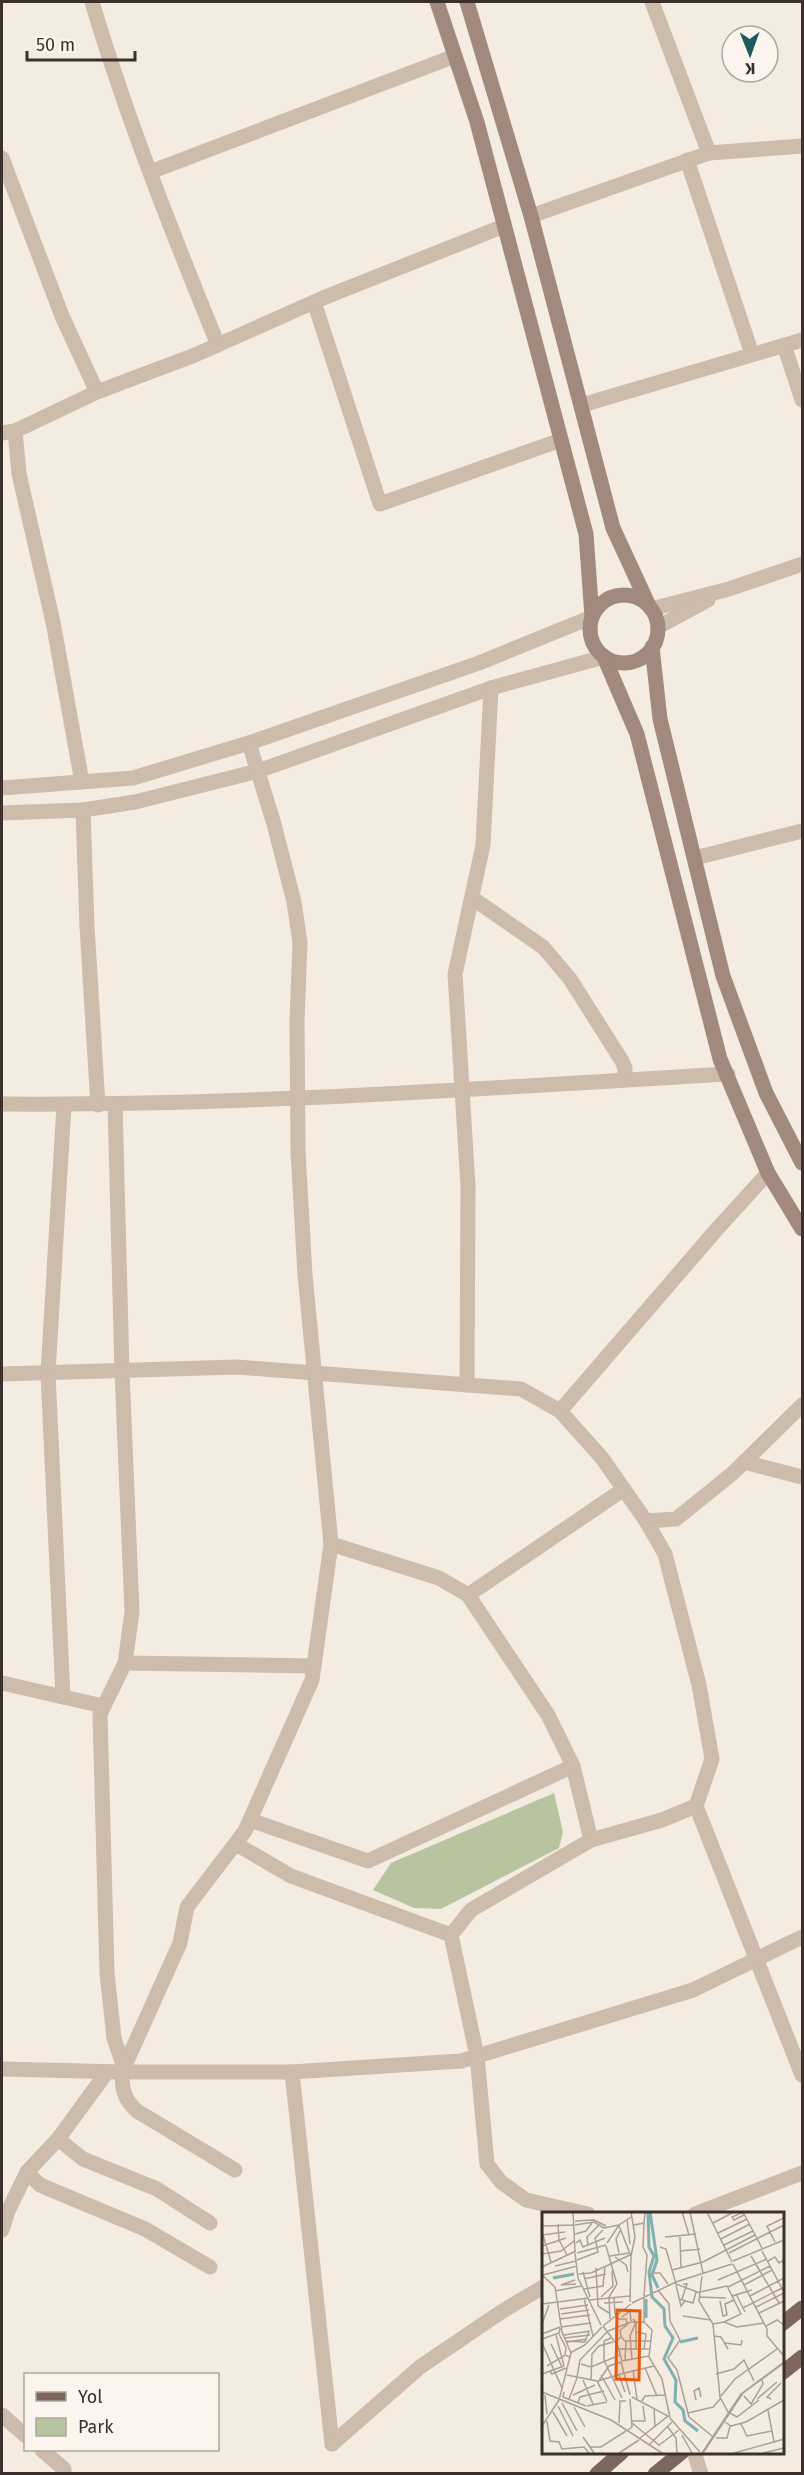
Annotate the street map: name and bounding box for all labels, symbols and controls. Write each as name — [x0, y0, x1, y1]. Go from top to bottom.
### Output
scale bar — [27, 24, 135, 62]
north arrow — [720, 24, 780, 84]
text: 50 m — [36, 34, 75, 56]
text: K — [744, 59, 755, 78]
inset map — [542, 2212, 783, 2454]
legend — [24, 2373, 219, 2451]
text: Yol — [78, 2386, 103, 2408]
text: Park — [78, 2416, 114, 2438]

